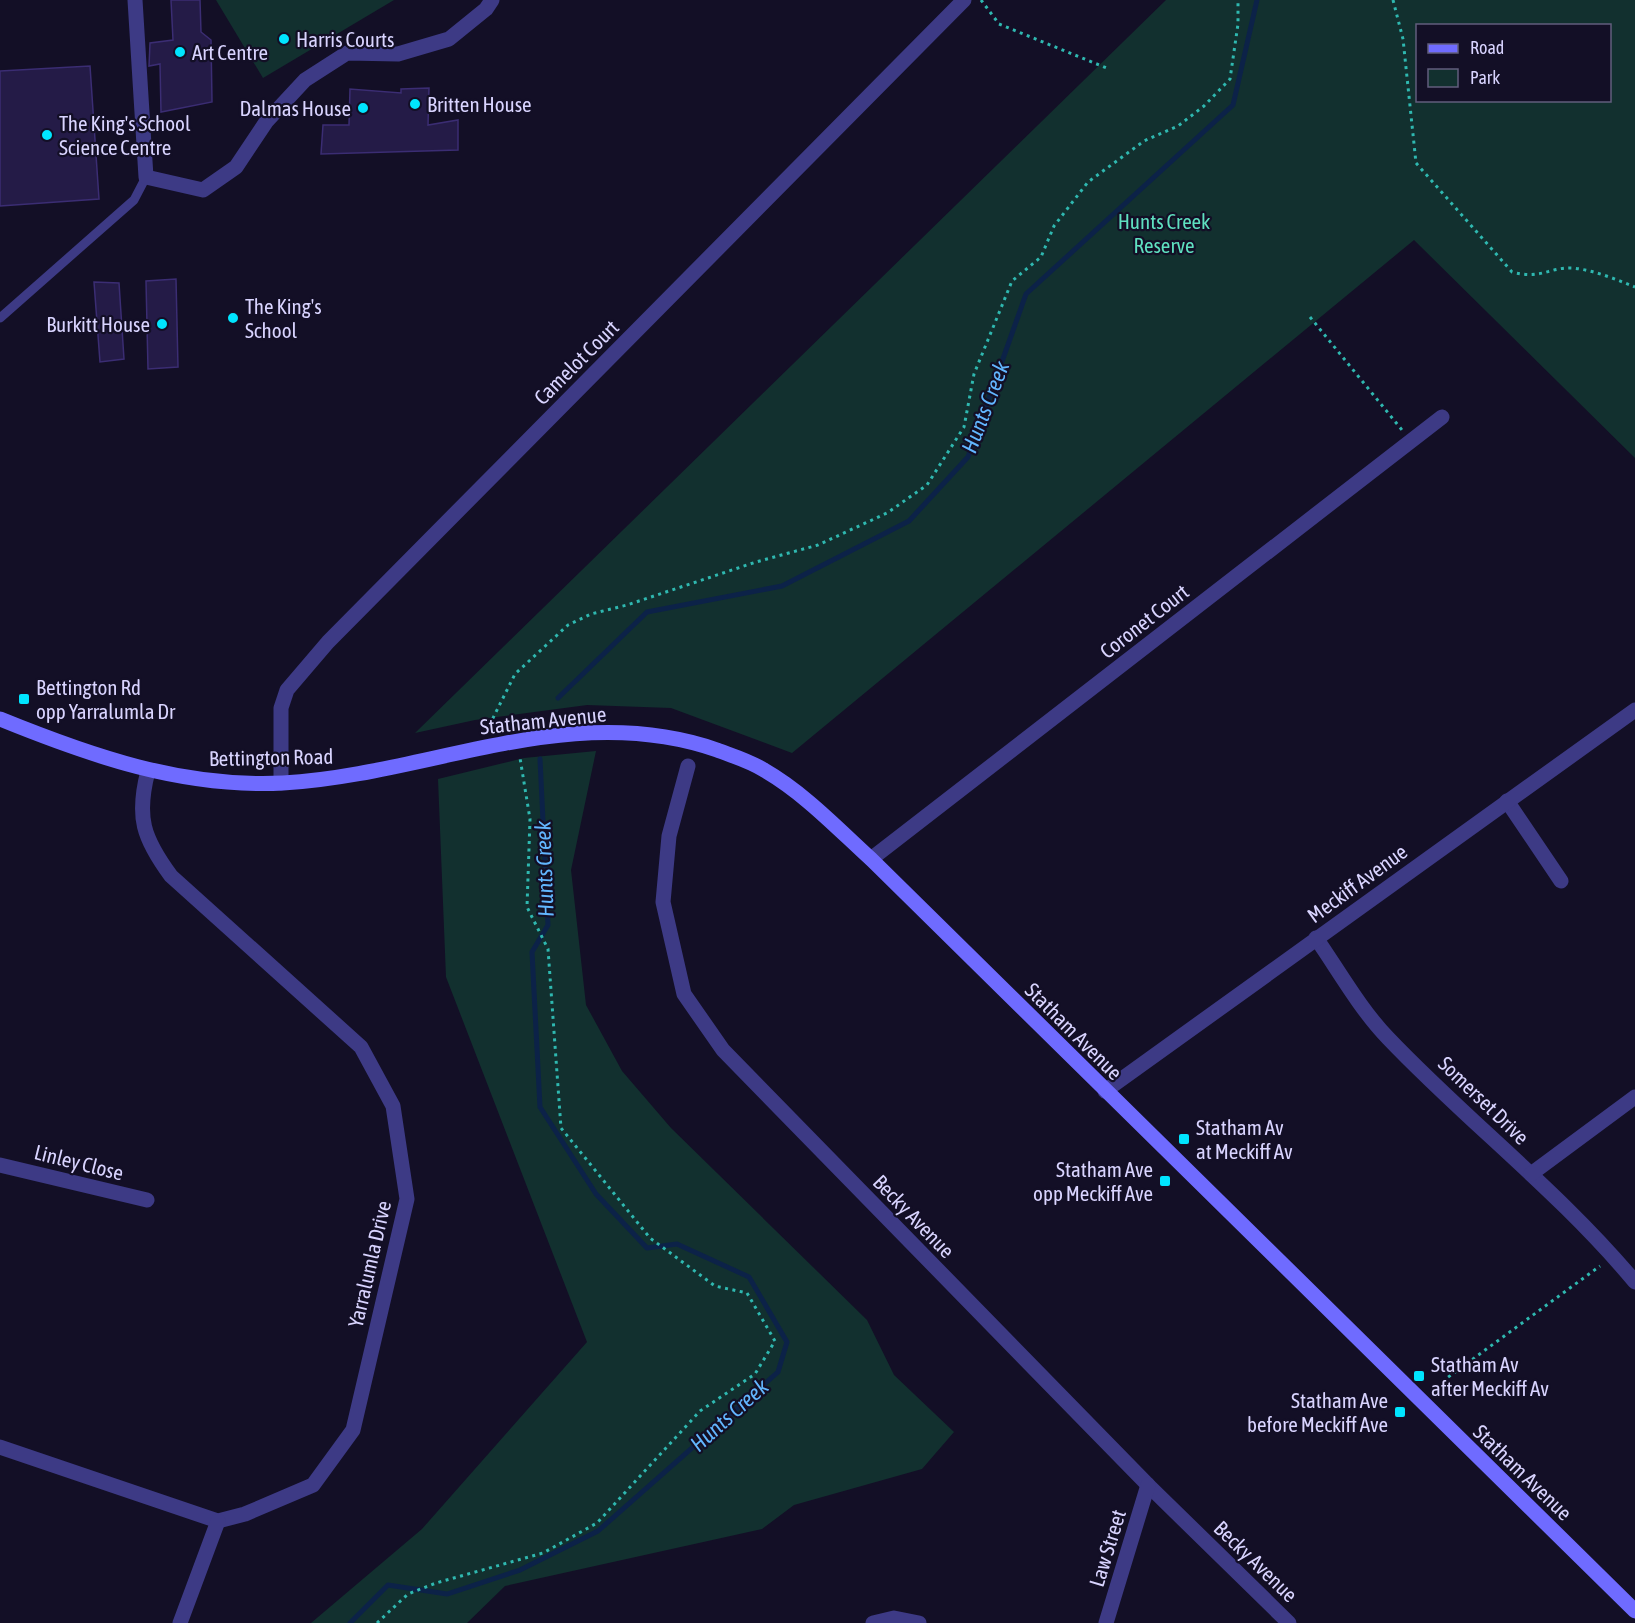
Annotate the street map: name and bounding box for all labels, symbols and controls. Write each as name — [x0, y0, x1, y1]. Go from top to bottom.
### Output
legend — [1416, 24, 1611, 102]
place label: Harris Courts — [296, 27, 394, 51]
marker: Harris Courts — [277, 32, 291, 46]
text: Road — [1470, 37, 1504, 58]
place label: Art Centre — [192, 40, 268, 64]
marker: Art Centre — [173, 45, 187, 59]
text: Park — [1470, 67, 1500, 88]
place label: Britten House — [427, 92, 532, 116]
place label: Dalmas House — [240, 96, 351, 120]
marker: Britten House — [408, 97, 422, 111]
marker: Dalmas House — [356, 101, 370, 115]
place label: The King's School Science Centre — [59, 111, 191, 159]
marker: The King's School Science Centre — [40, 128, 54, 142]
park label: Hunts Creek Reserve — [1118, 209, 1210, 257]
place label: The King's School — [245, 294, 322, 342]
marker: The King's School — [226, 311, 240, 325]
place label: Burkitt House — [46, 312, 150, 336]
street label: Camelot Court — [529, 315, 623, 409]
marker: Burkitt House — [155, 317, 169, 331]
water label: Hunts Creek — [956, 357, 1014, 457]
street label: Coronet Court — [1095, 579, 1193, 663]
place label: Bettington Rd opp Yarralumla Dr — [36, 675, 176, 723]
marker: Bettington Rd opp Yarralumla Dr — [17, 692, 31, 706]
street label: Statham Avenue — [479, 701, 607, 739]
street label: Bettington Road — [209, 744, 333, 770]
water label: Hunts Creek — [529, 820, 559, 917]
street label: Meckiff Avenue — [1303, 839, 1411, 927]
street label: Statham Avenue — [1021, 978, 1127, 1084]
street label: Somerset Drive — [1434, 1051, 1534, 1149]
place label: Statham Av at Meckiff Av — [1196, 1115, 1293, 1163]
marker: Statham Av at Meckiff Av — [1177, 1132, 1191, 1146]
street label: Linley Close — [32, 1139, 126, 1185]
place label: Statham Ave opp Meckiff Ave — [1033, 1157, 1153, 1205]
street label: Becky Avenue — [869, 1170, 959, 1262]
marker: Statham Ave opp Meckiff Ave — [1158, 1174, 1172, 1188]
street label: Yarralumla Drive — [343, 1198, 395, 1330]
place label: Statham Av after Meckiff Av — [1431, 1352, 1549, 1400]
marker: Statham Av after Meckiff Av — [1412, 1369, 1426, 1383]
water label: Hunts Creek — [685, 1373, 774, 1457]
place label: Statham Ave before Meckiff Ave — [1247, 1388, 1388, 1436]
marker: Statham Ave before Meckiff Ave — [1393, 1405, 1407, 1419]
street label: Statham Avenue — [1469, 1419, 1577, 1525]
street label: Law Street — [1084, 1507, 1130, 1589]
street label: Becky Avenue — [1210, 1516, 1302, 1606]

